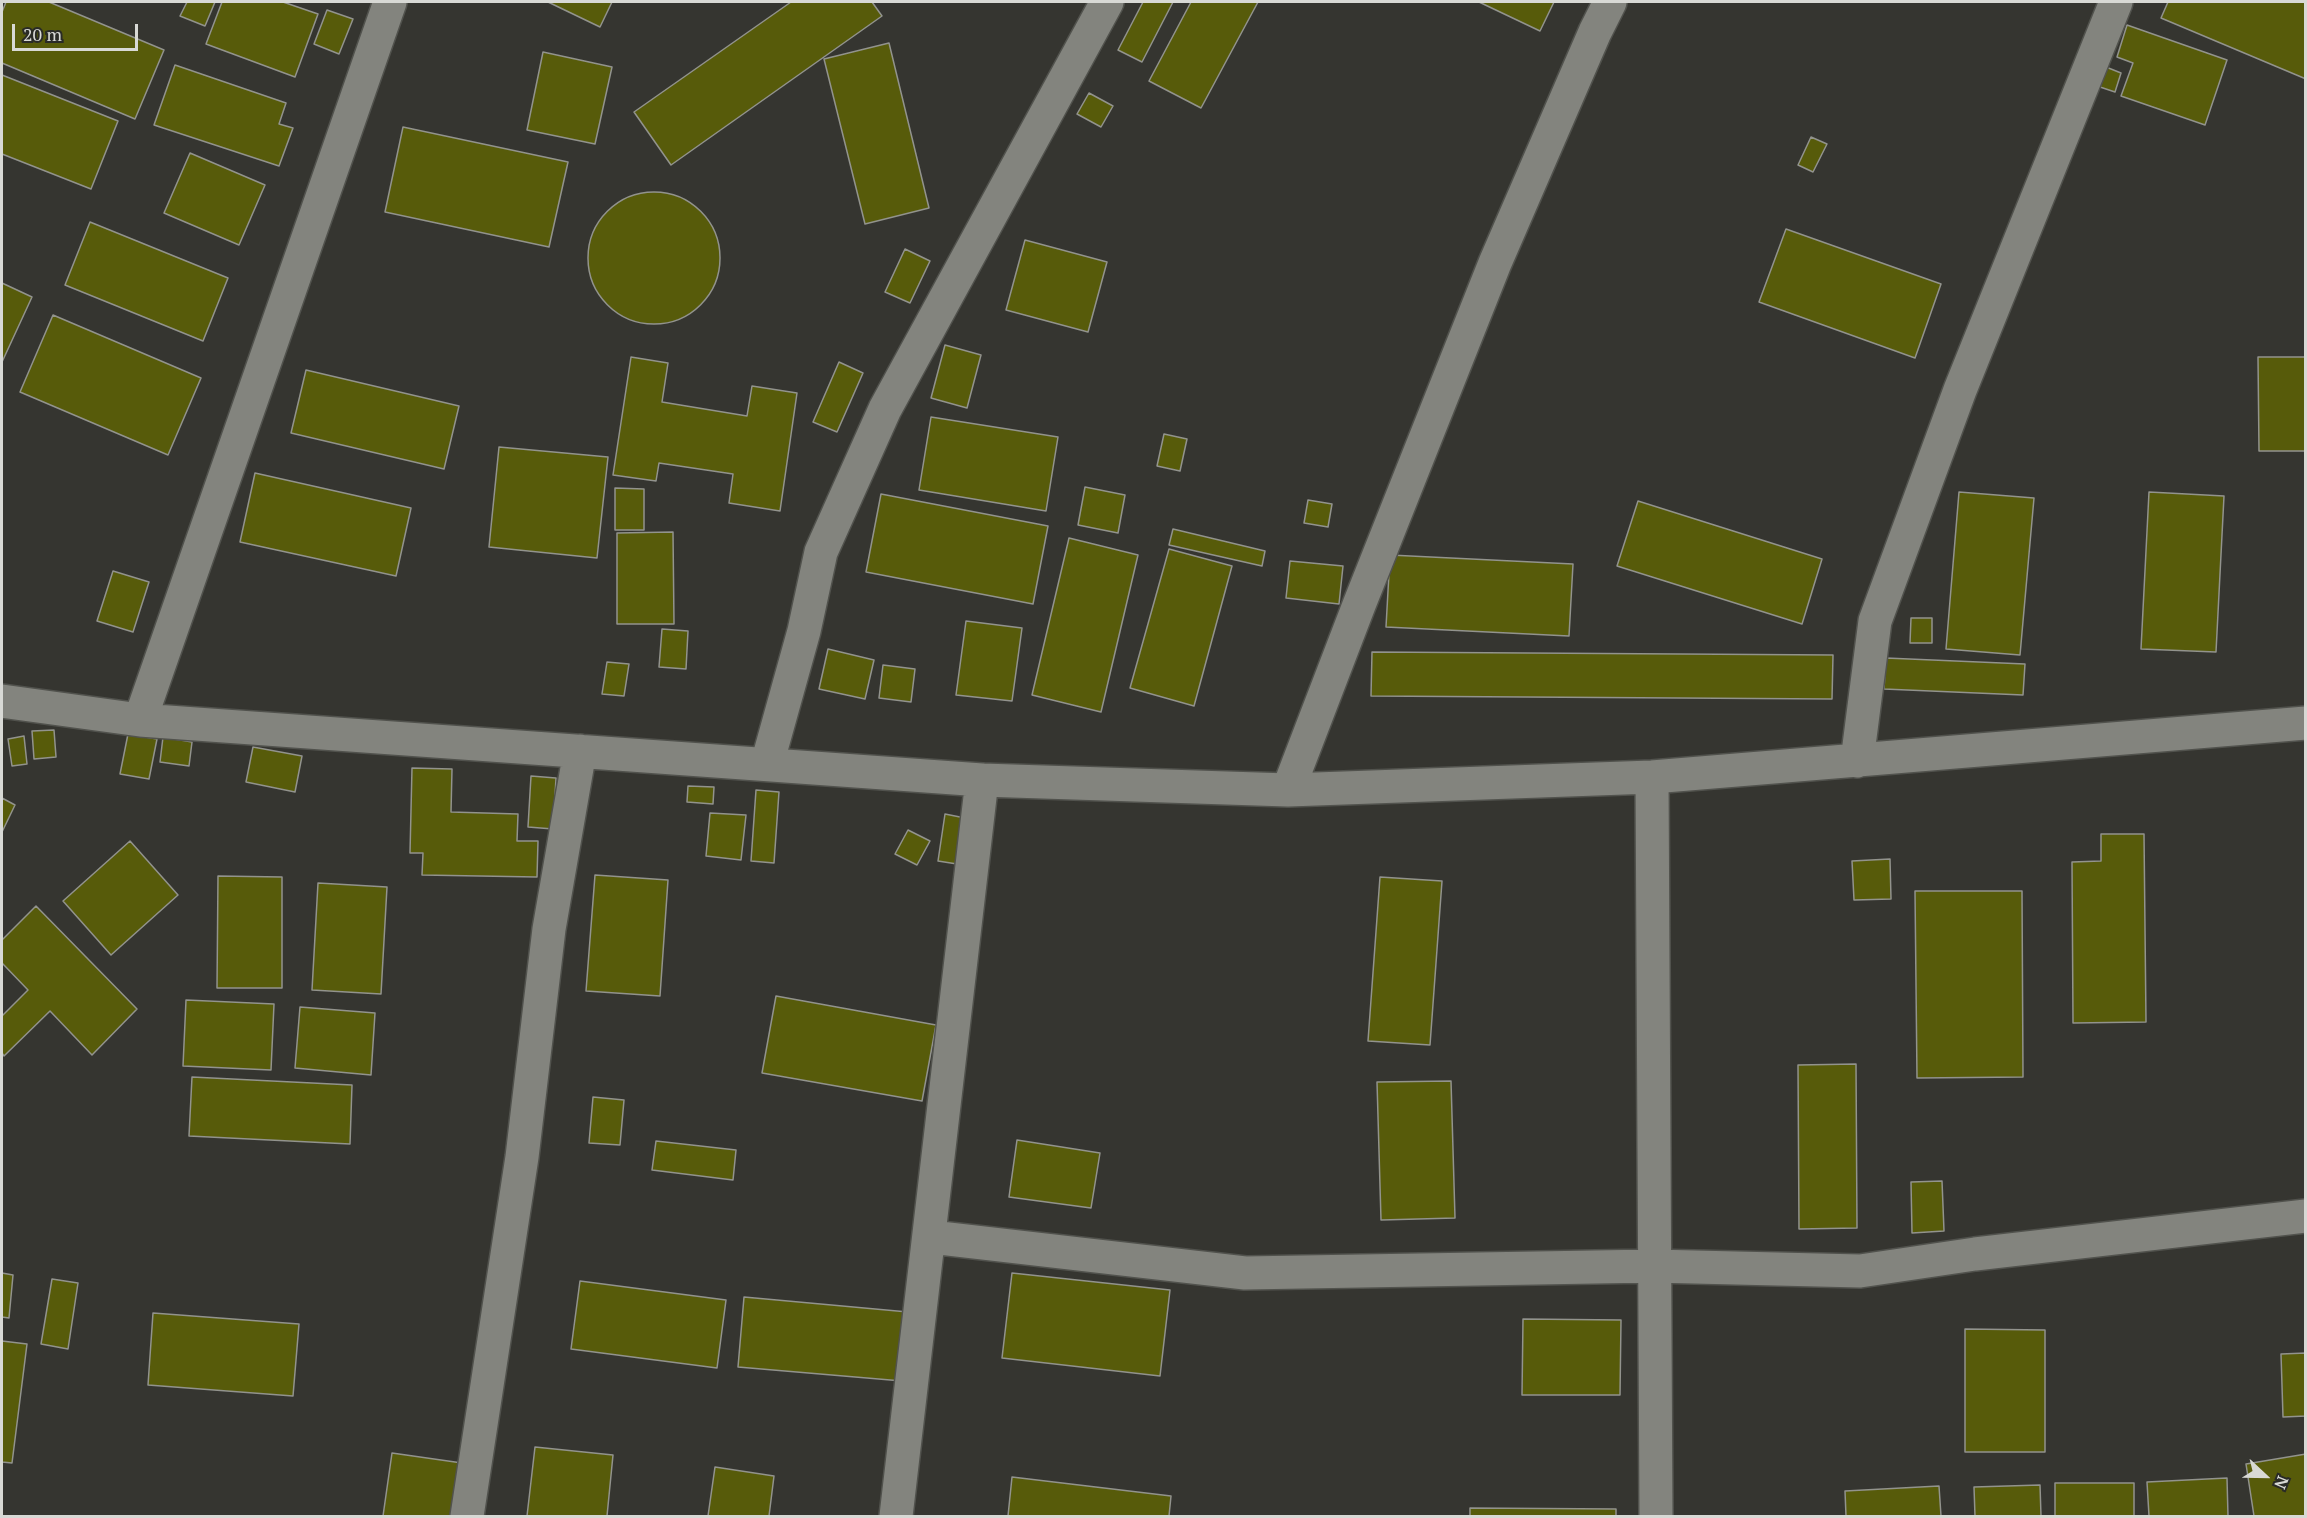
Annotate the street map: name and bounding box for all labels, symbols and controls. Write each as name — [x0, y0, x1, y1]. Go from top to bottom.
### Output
scale bar — [15, 12, 141, 50]
text: 20 m — [23, 22, 62, 46]
north arrow — [2235, 1446, 2295, 1506]
text: N — [2269, 1473, 2294, 1492]

